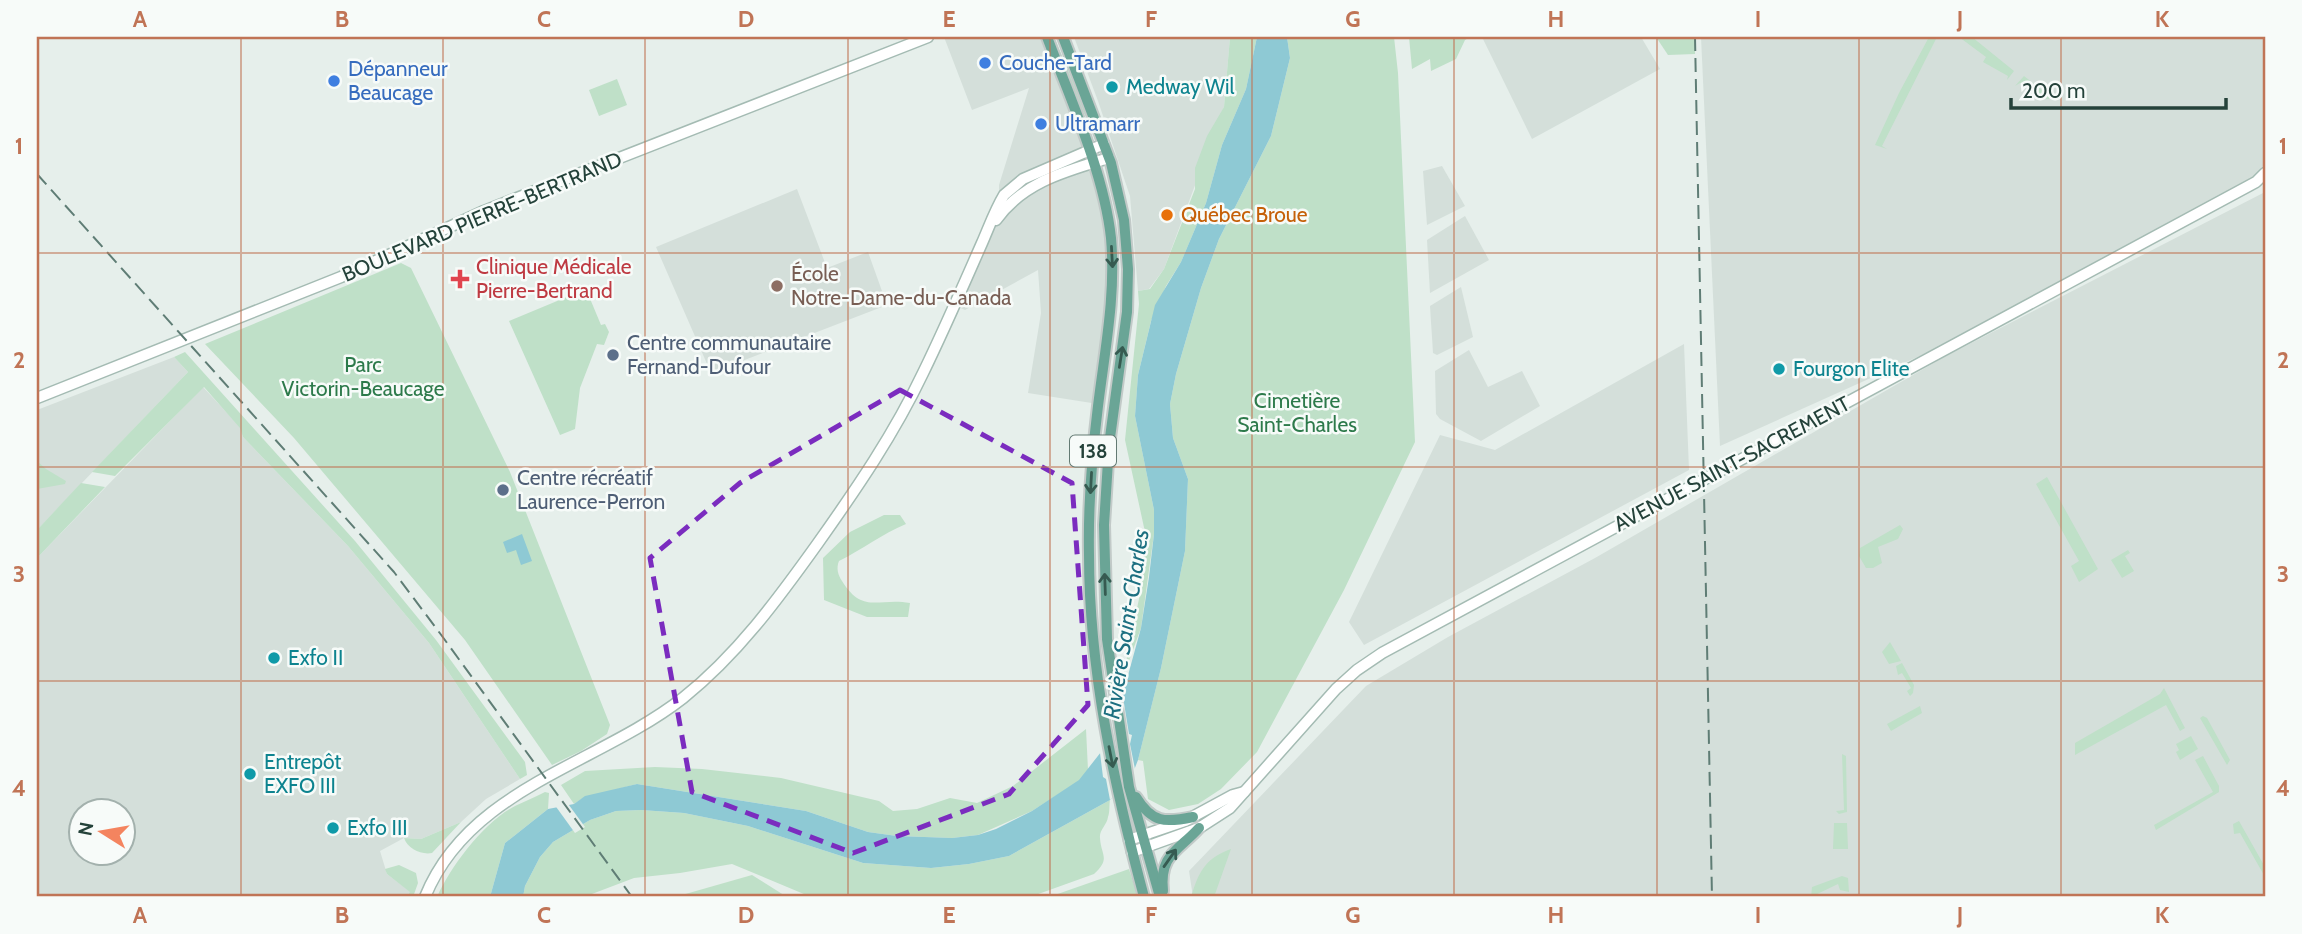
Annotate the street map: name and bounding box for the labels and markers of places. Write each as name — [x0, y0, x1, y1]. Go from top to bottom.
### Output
place label: Couche-Tard — [999, 50, 1112, 75]
marker: Couche-Tard — [977, 55, 993, 71]
place label: Dépanneur Beaucage — [348, 56, 448, 105]
marker: Dépanneur Beaucage — [326, 73, 342, 89]
place label: Medway Wil — [1126, 74, 1235, 99]
marker: Medway Wil — [1104, 79, 1120, 95]
place label: Ultramarr — [1055, 111, 1141, 136]
marker: Ultramarr — [1033, 116, 1049, 132]
place label: Québec Broue — [1181, 202, 1308, 227]
marker: Québec Broue — [1159, 207, 1175, 223]
place label: Clinique Médicale Pierre-Bertrand — [476, 254, 632, 303]
place label: École Notre-Dame-du-Canada — [791, 261, 1011, 310]
marker: Clinique Médicale Pierre-Bertrand — [450, 269, 470, 289]
marker: École Notre-Dame-du-Canada — [769, 278, 785, 294]
place label: Centre communautaire Fernand-Dufour — [627, 330, 831, 379]
marker: Centre communautaire Fernand-Dufour — [605, 347, 621, 363]
place label: Fourgon Elite — [1793, 356, 1910, 381]
marker: Fourgon Elite — [1771, 361, 1787, 377]
place label: Centre récréatif Laurence-Perron — [517, 465, 665, 514]
marker: Centre récréatif Laurence-Perron — [495, 482, 511, 498]
place label: Exfo II — [288, 645, 343, 670]
marker: Exfo II — [266, 650, 282, 666]
place label: Entrepôt EXFO III — [264, 749, 341, 798]
marker: Entrepôt EXFO III — [242, 766, 258, 782]
place label: Exfo III — [347, 815, 408, 840]
marker: Exfo III — [325, 820, 341, 836]

